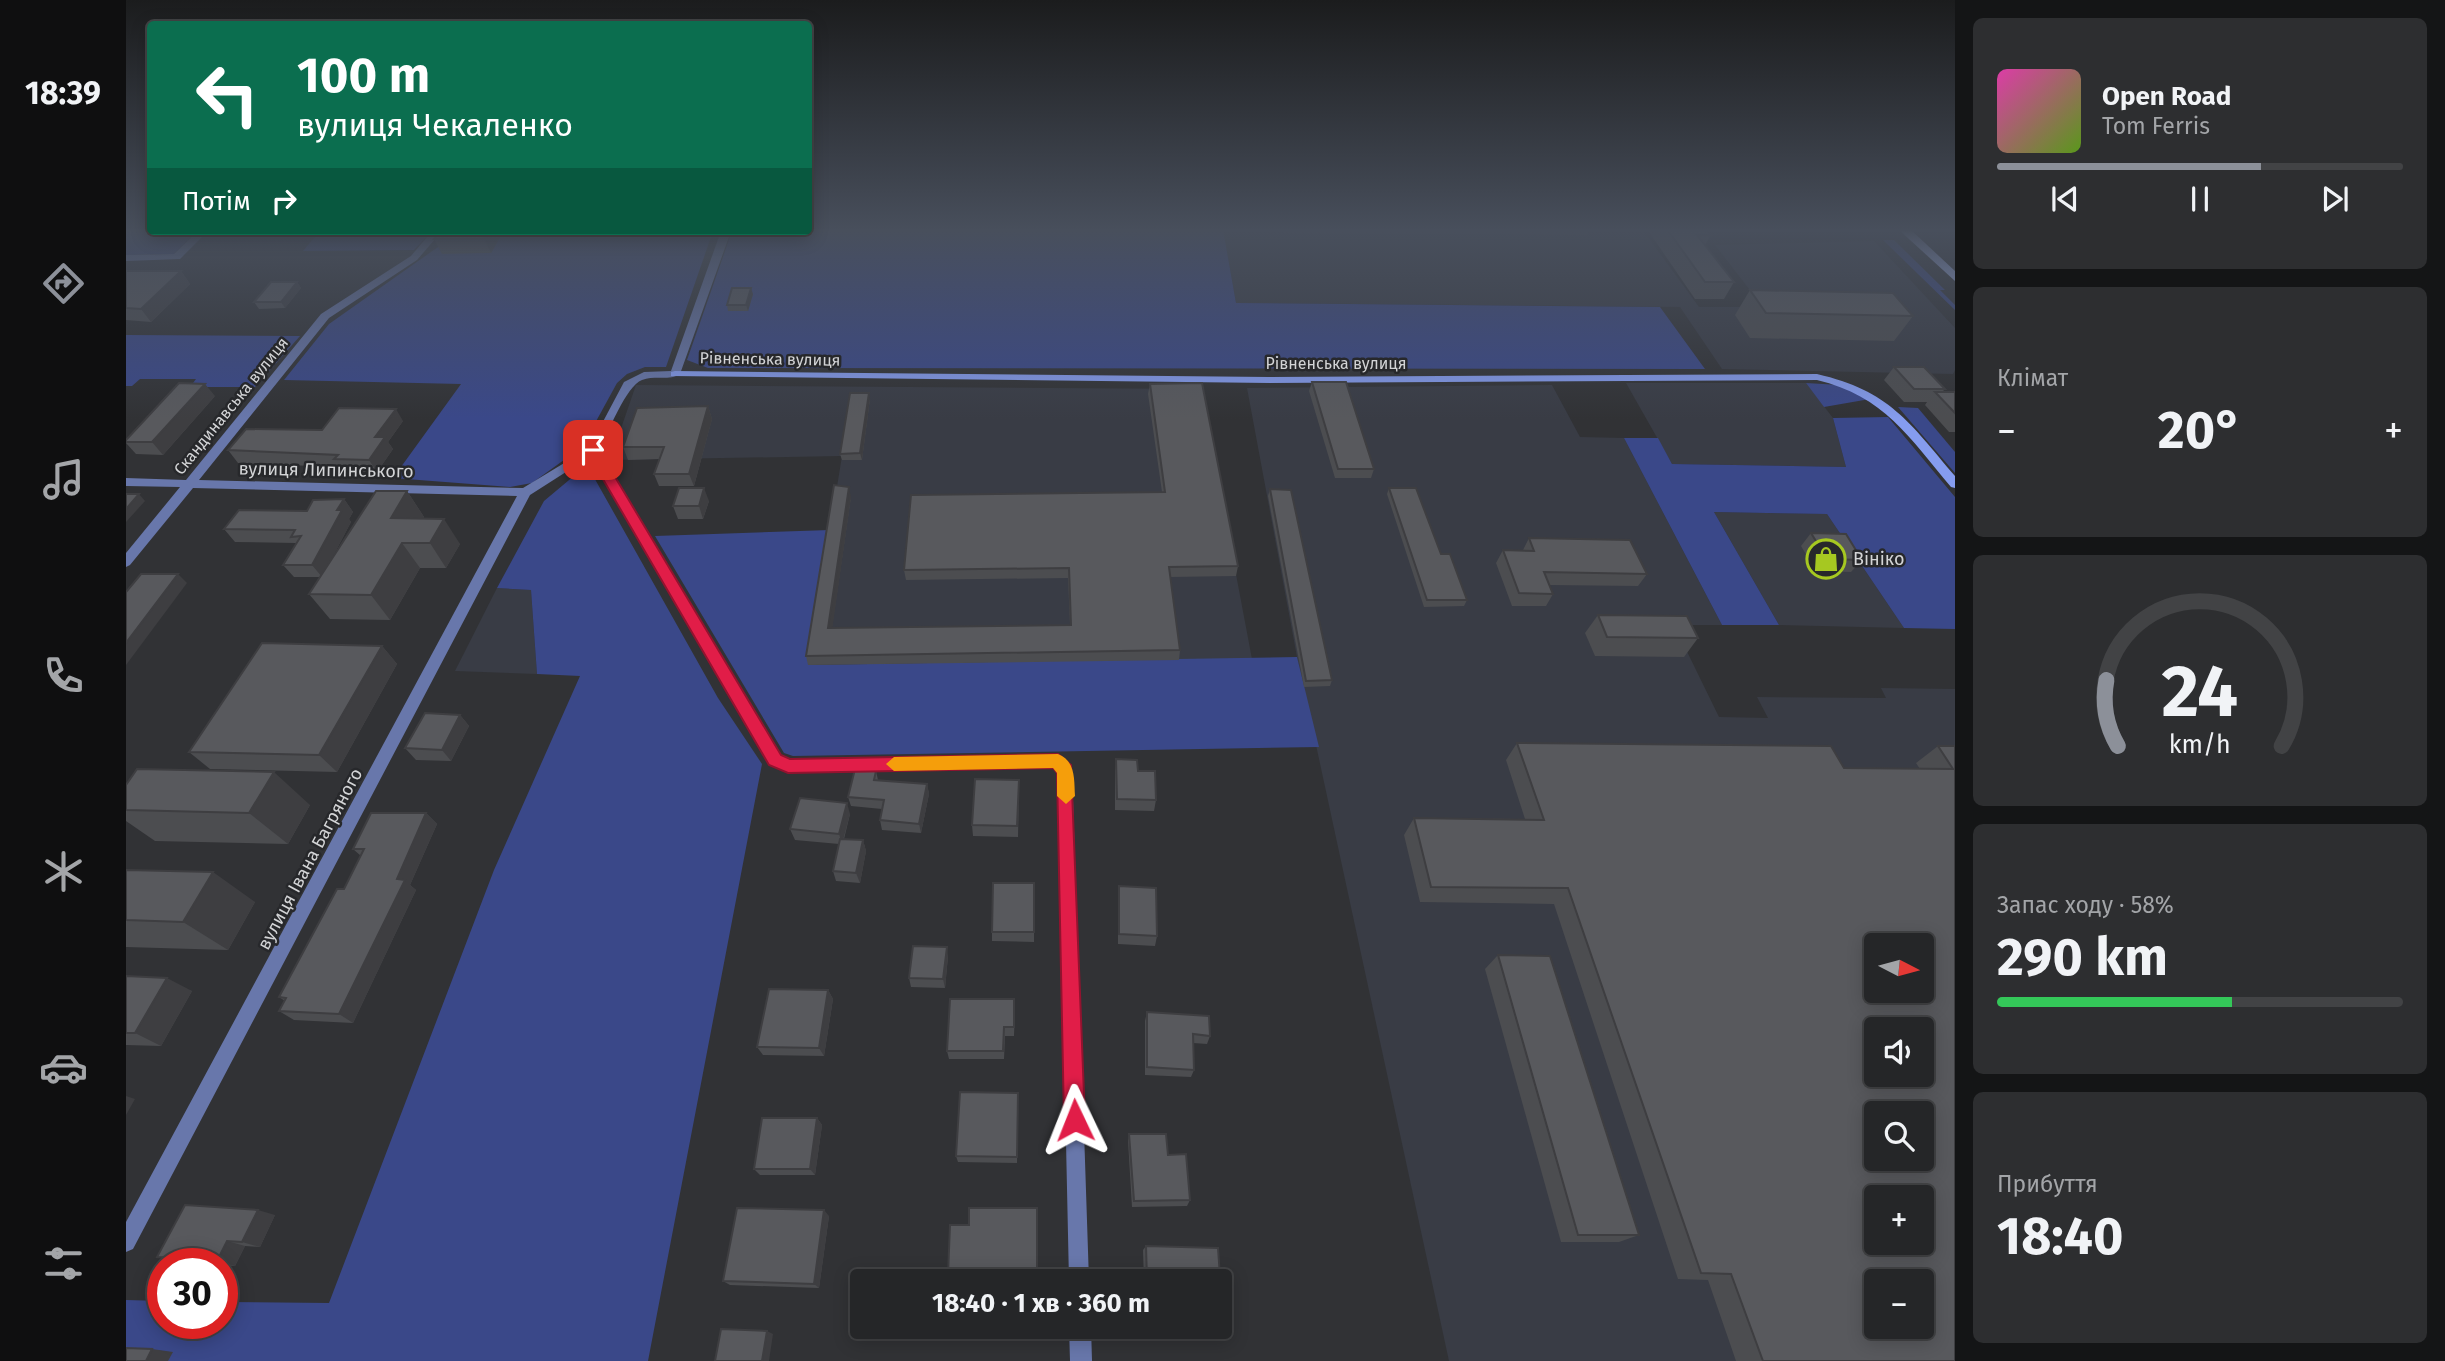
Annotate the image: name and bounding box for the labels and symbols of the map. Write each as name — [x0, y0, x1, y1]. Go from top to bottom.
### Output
street label: Скандинавська вулиця — [170, 334, 292, 478]
street label: Рівненська вулиця — [699, 348, 841, 370]
street label: Рівненська вулиця — [1266, 354, 1406, 373]
pin — [563, 420, 623, 480]
street label: вулиця Липинського — [238, 457, 414, 483]
shop icon: Вініко — [1805, 538, 1847, 580]
place label: Вініко — [1853, 548, 1904, 570]
street label: вулиця Івана Багряного — [253, 764, 367, 954]
north arrow — [1864, 933, 1934, 1003]
position arrow — [1038, 1083, 1112, 1157]
speed limit sign: 30 — [147, 1248, 238, 1339]

